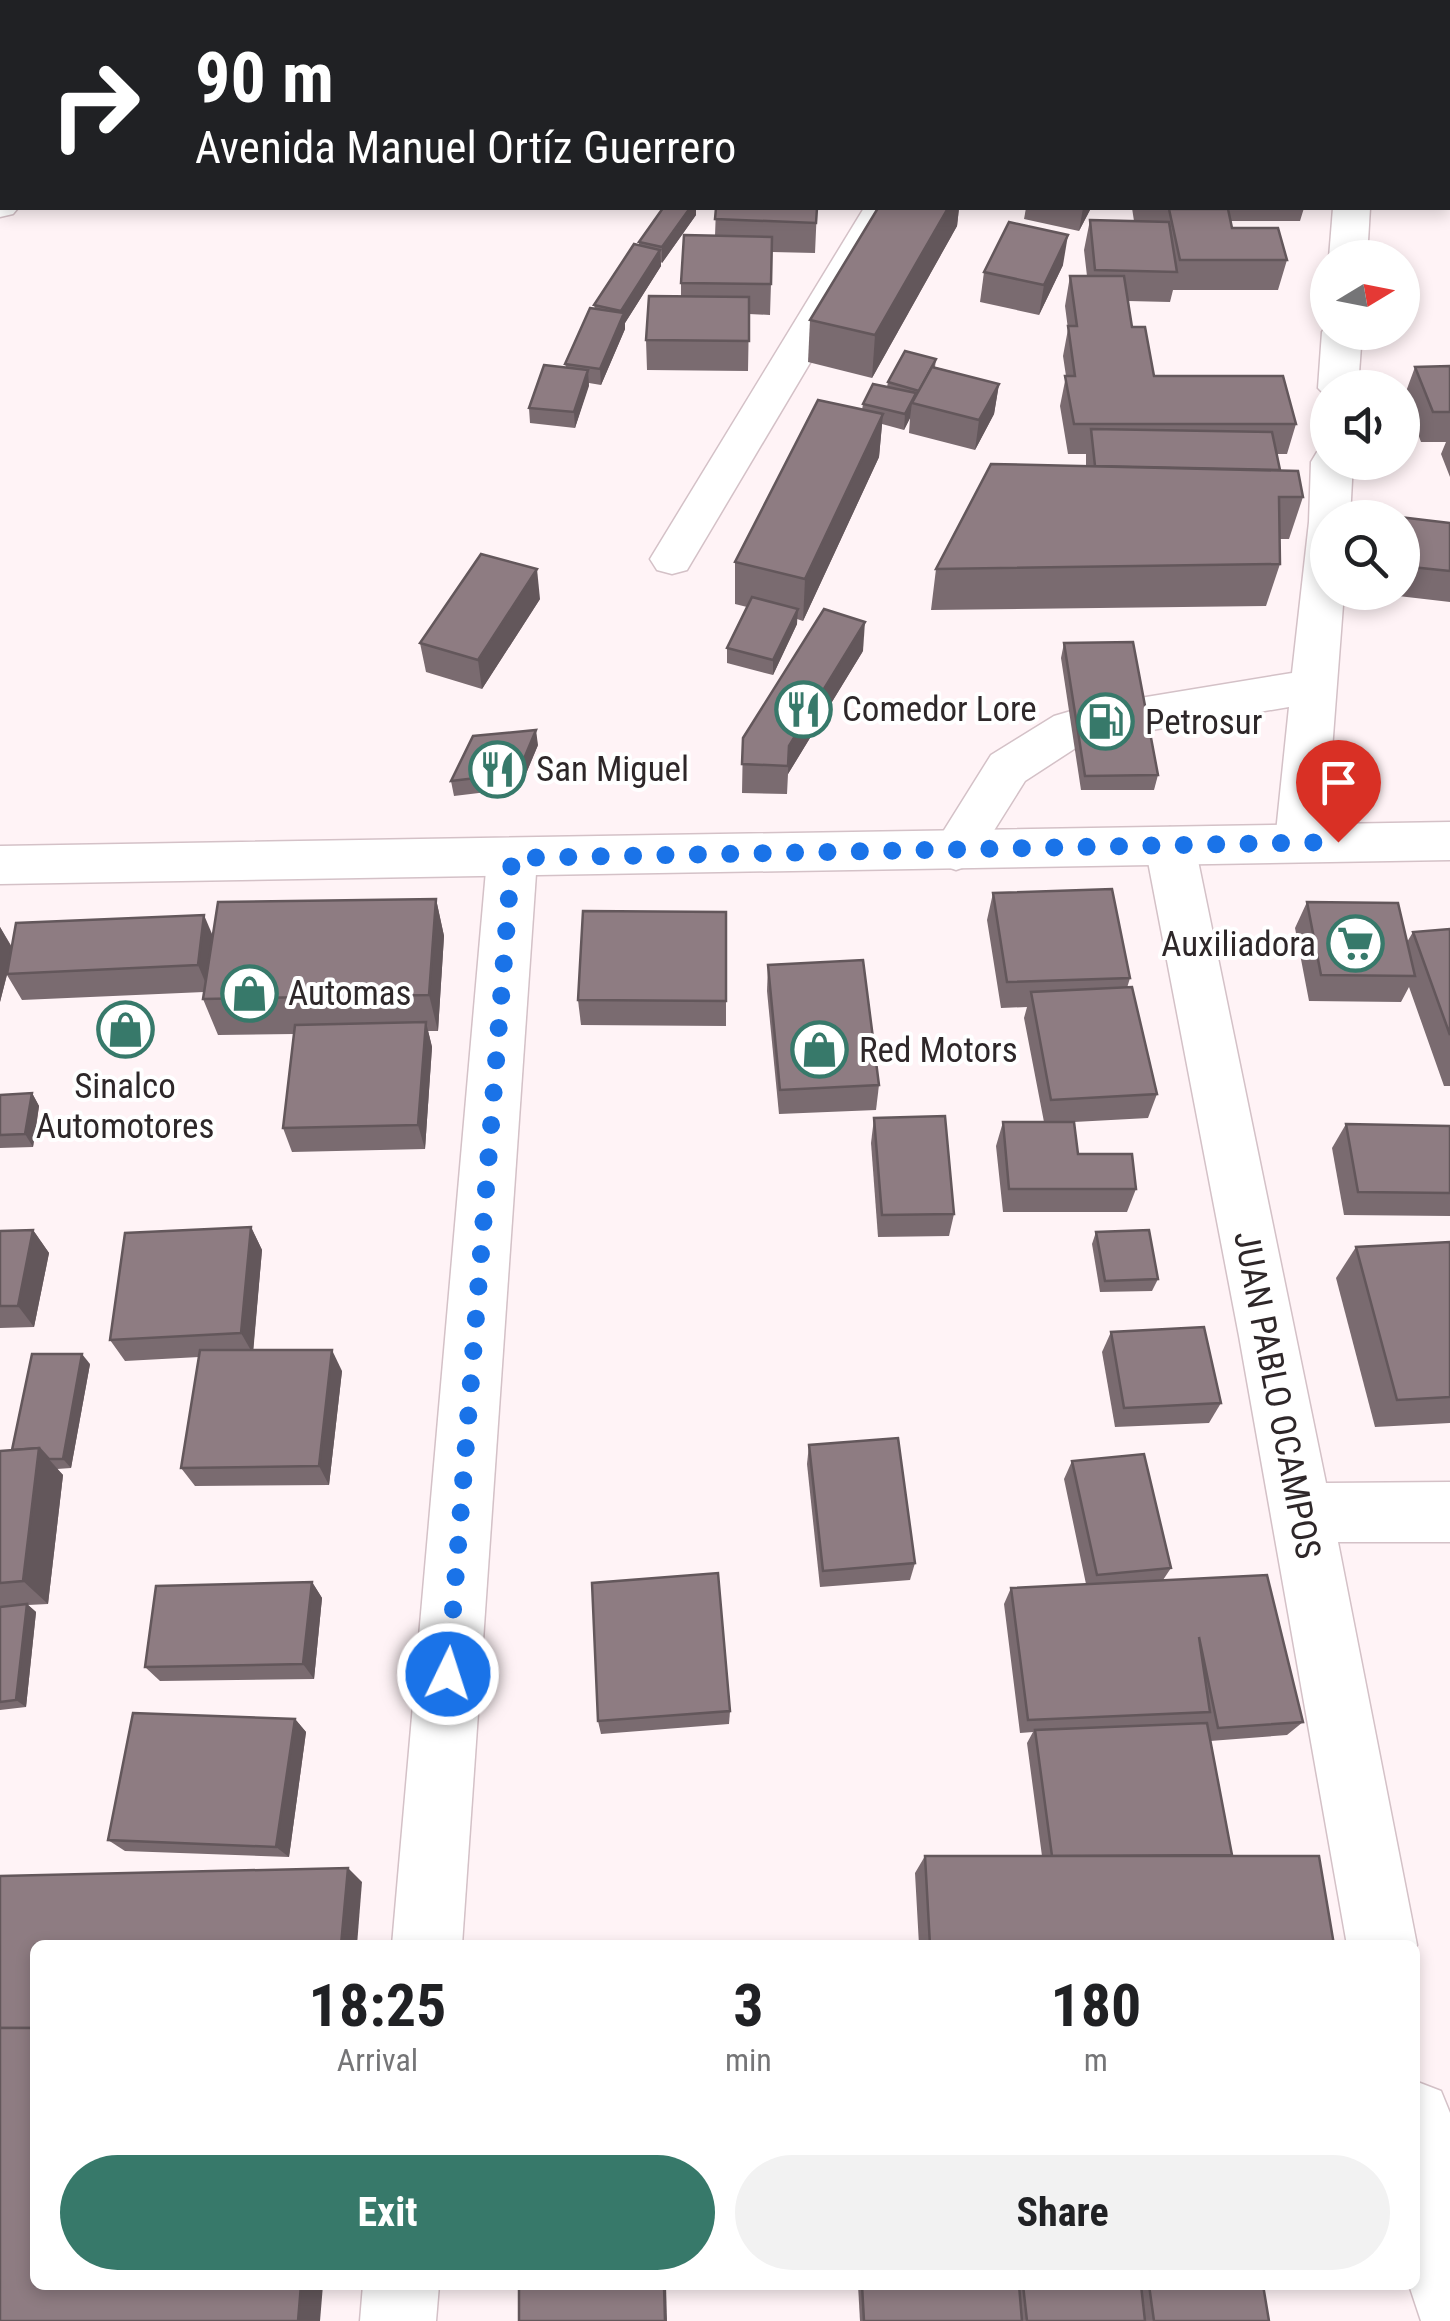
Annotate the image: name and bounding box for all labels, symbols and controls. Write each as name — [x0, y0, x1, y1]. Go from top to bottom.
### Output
text: 90 m — [195, 37, 334, 119]
icon: right — [30, 40, 160, 170]
text: Avenida Manuel Ortíz Guerrero — [195, 121, 736, 174]
north arrow — [1310, 240, 1420, 350]
map controls — [1310, 240, 1420, 610]
button: sound — [1310, 370, 1420, 480]
button: search — [1310, 500, 1420, 610]
restaurant icon: Comedor Lore — [773, 679, 833, 739]
place label: Comedor Lore — [842, 689, 1037, 730]
fuel station icon: Petrosur — [1076, 692, 1136, 752]
place label: Petrosur — [1145, 702, 1262, 743]
restaurant icon: San Miguel — [467, 739, 527, 799]
pin — [1296, 740, 1381, 843]
place label: San Miguel — [536, 749, 689, 790]
icon: arrive — [1311, 755, 1366, 810]
supermarket icon: Auxiliadora — [1325, 914, 1385, 974]
place label: Auxiliadora — [1161, 924, 1316, 965]
shop icon: Automas — [219, 963, 279, 1023]
place label: Automas — [288, 973, 412, 1014]
shop icon: Sinalco Automotores — [95, 1000, 155, 1060]
shop icon: Red Motors — [790, 1020, 850, 1080]
place label: Red Motors — [859, 1030, 1018, 1071]
place label: Sinalco Automotores — [36, 1066, 214, 1147]
street label: JUAN PABLO OCAMPOS — [1225, 1228, 1329, 1562]
position arrow — [396, 1622, 500, 1726]
text: 18:25 — [309, 1970, 446, 2041]
text: 3 — [733, 1970, 764, 2041]
text: 180 — [1050, 1970, 1141, 2041]
text: Arrival — [337, 2041, 418, 2079]
text: min — [725, 2041, 772, 2079]
text: m — [1084, 2041, 1108, 2079]
button: Exit — [60, 2155, 715, 2270]
button: Share — [735, 2155, 1390, 2270]

